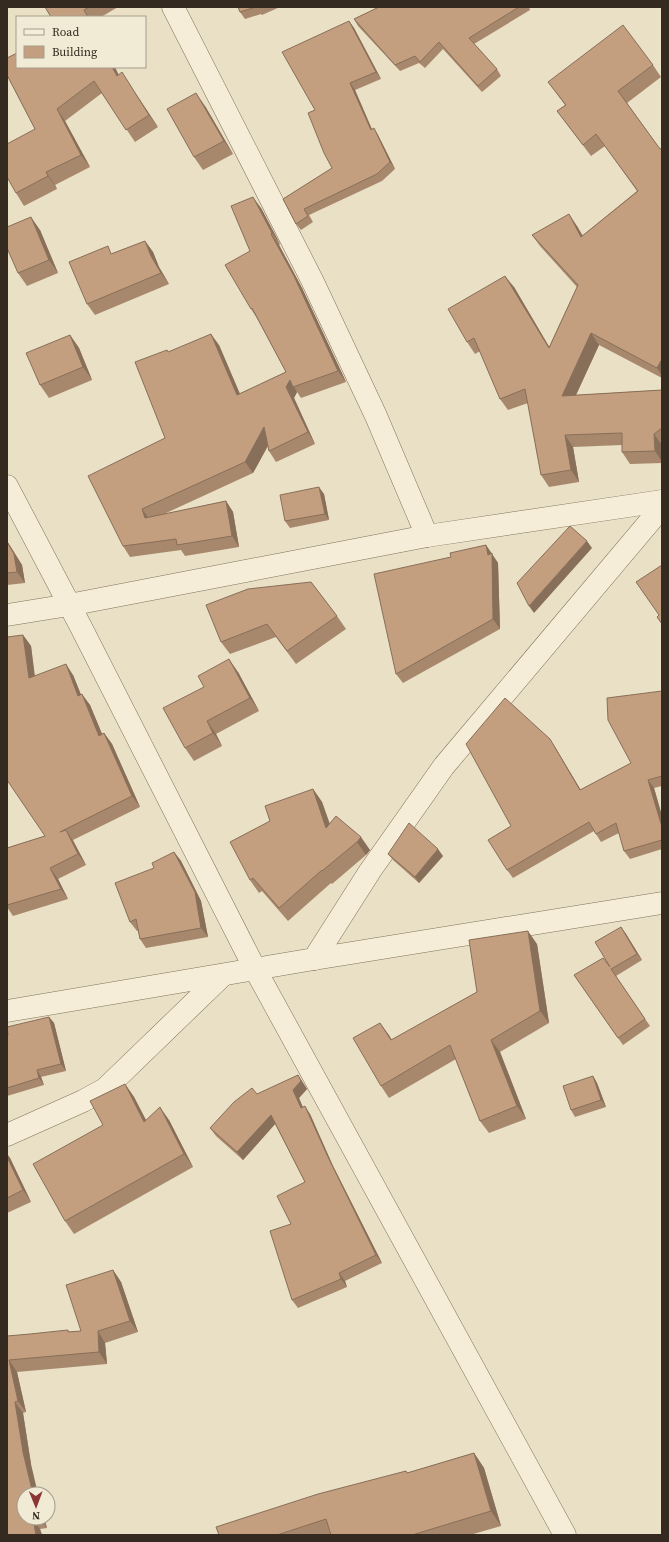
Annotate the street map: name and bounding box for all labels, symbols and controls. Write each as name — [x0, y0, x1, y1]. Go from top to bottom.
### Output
legend — [16, 16, 146, 68]
text: Road — [52, 24, 79, 40]
text: Building — [52, 44, 97, 60]
north arrow — [16, 1486, 56, 1526]
text: N — [32, 1508, 40, 1523]

